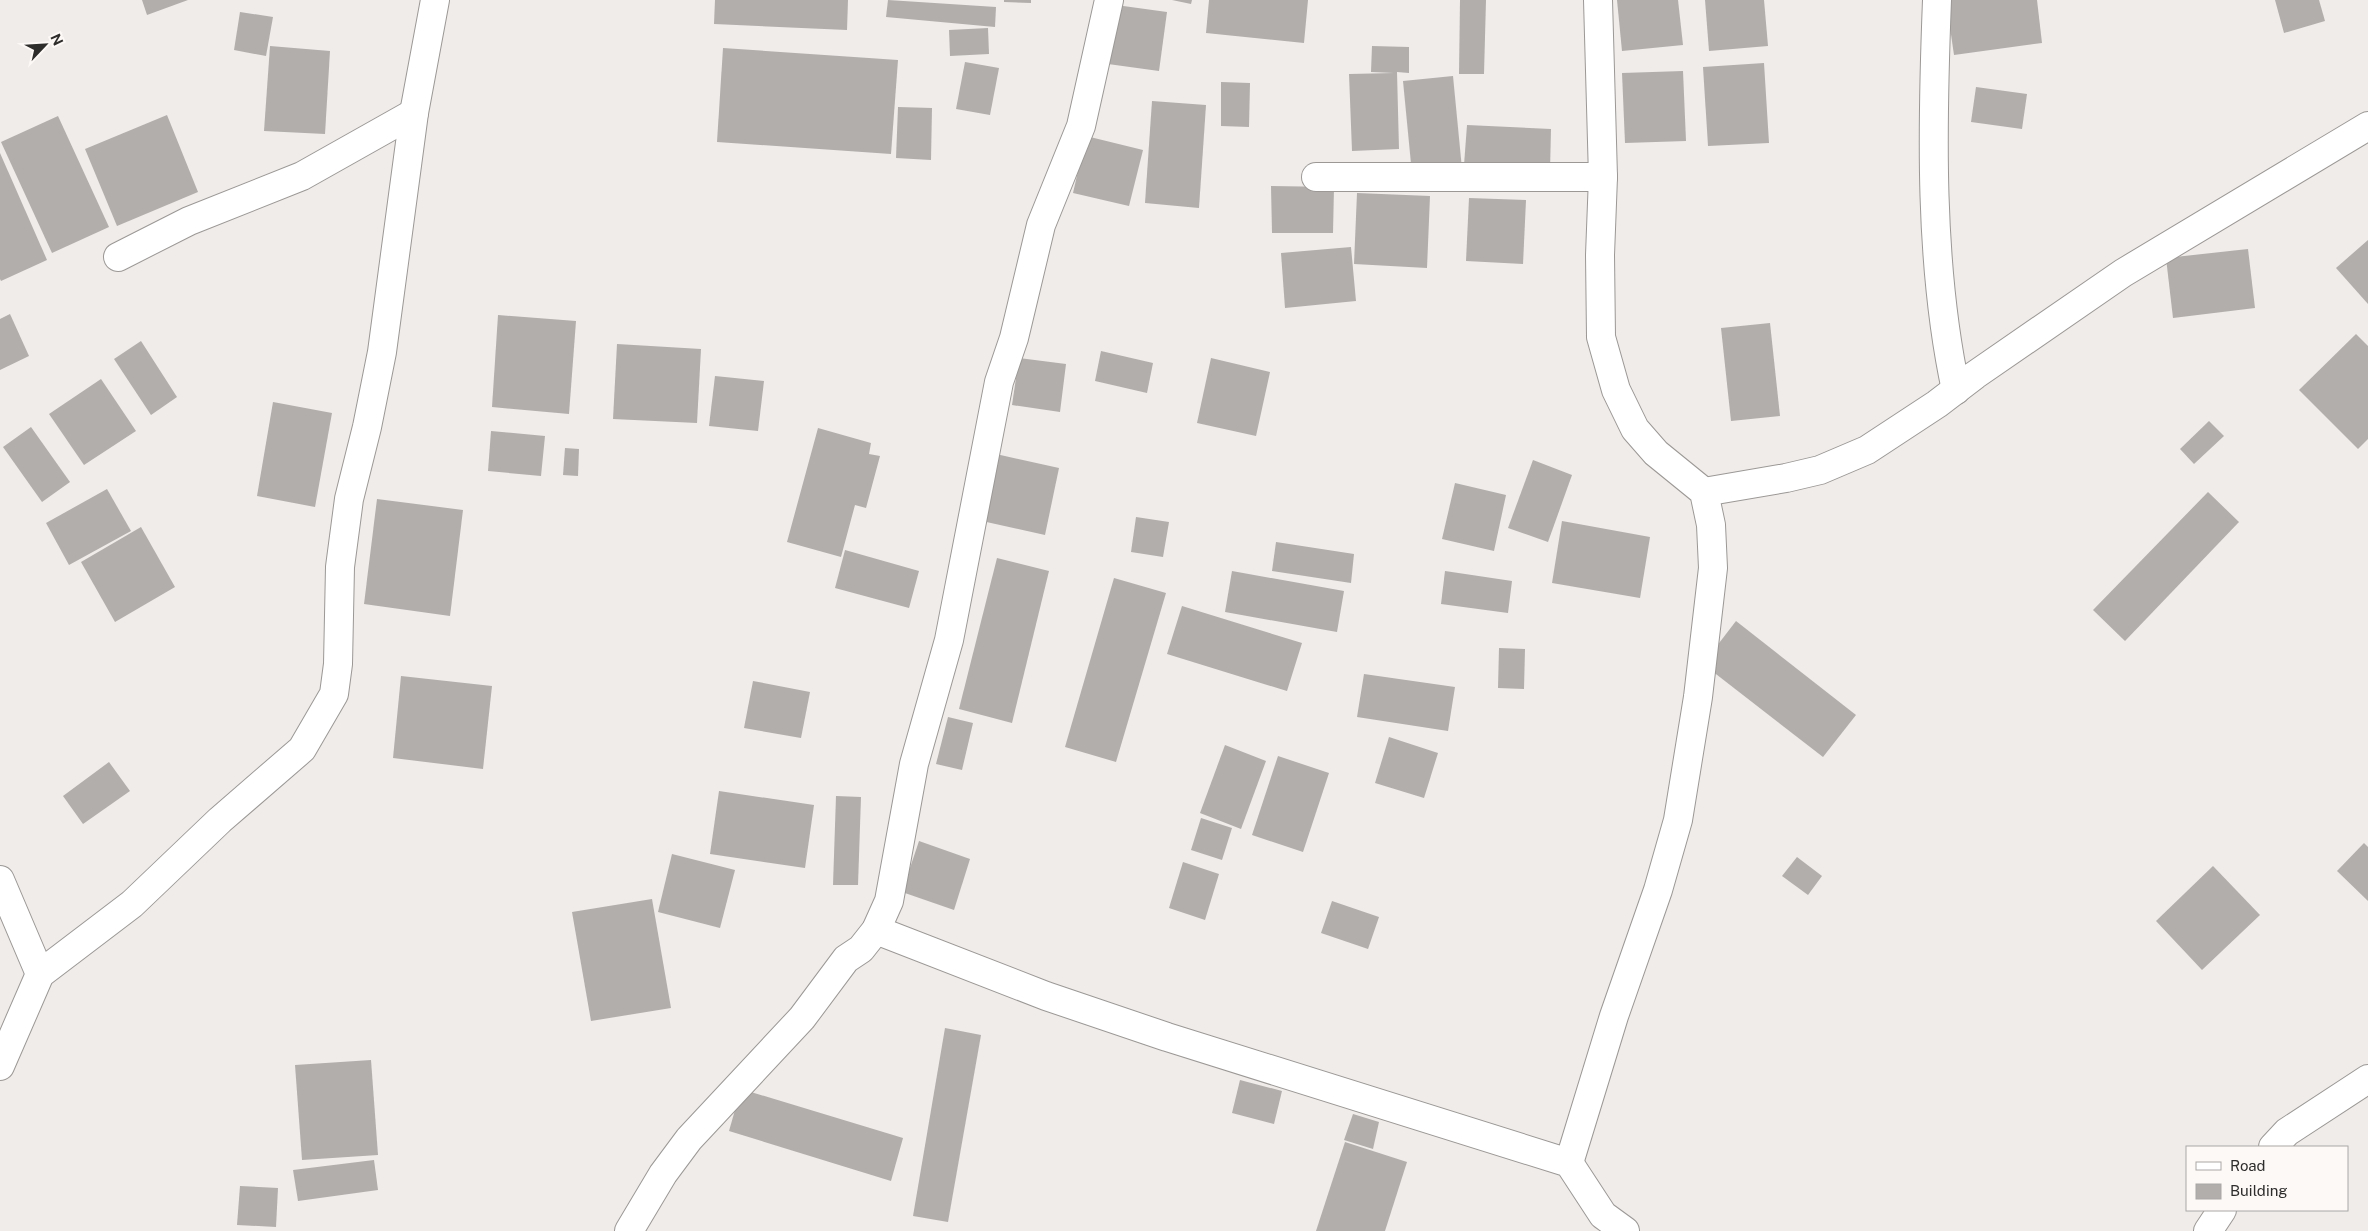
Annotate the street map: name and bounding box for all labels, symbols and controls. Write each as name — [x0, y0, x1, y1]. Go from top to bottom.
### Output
north arrow — [20, 20, 70, 70]
text: N — [47, 31, 66, 48]
legend — [2186, 1146, 2348, 1211]
text: Road — [2230, 1157, 2266, 1174]
text: Building — [2230, 1182, 2288, 1199]

